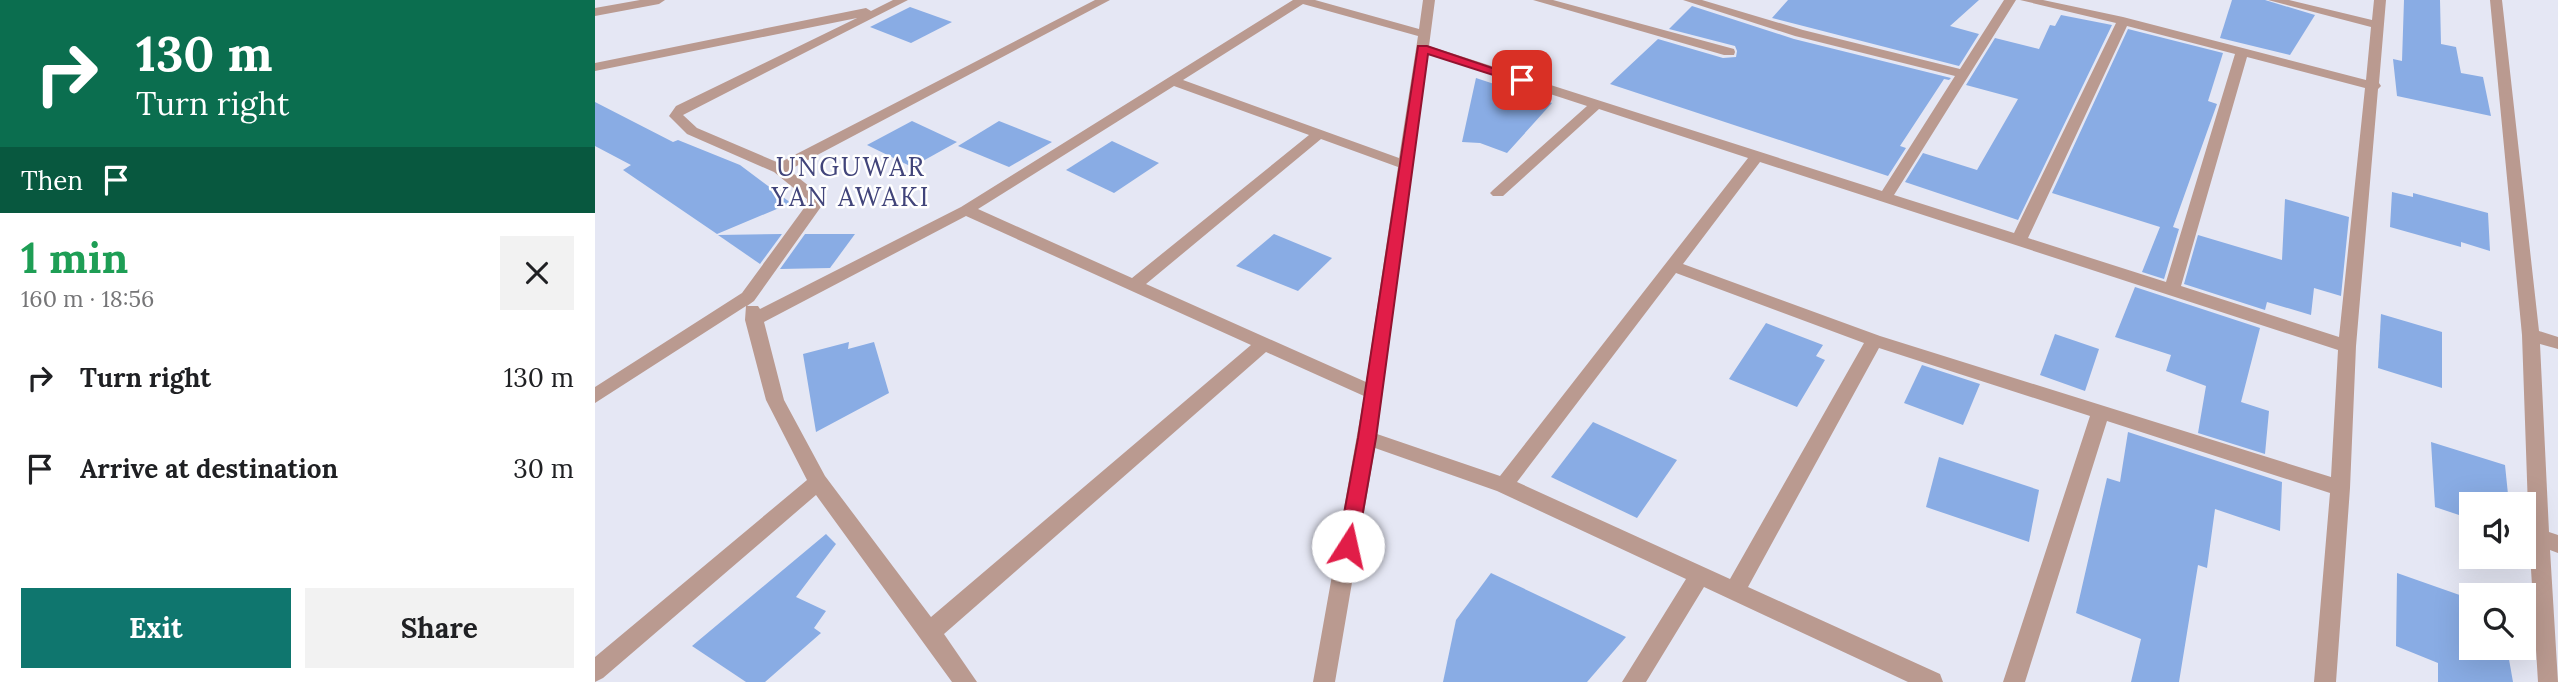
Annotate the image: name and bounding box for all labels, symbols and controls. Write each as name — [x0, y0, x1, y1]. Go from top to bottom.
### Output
text: 130 m — [136, 22, 272, 84]
icon: right — [21, 28, 112, 119]
pin — [1492, 50, 1552, 110]
icon: arrive — [1503, 61, 1541, 99]
text: Turn right — [136, 83, 289, 124]
district label: UNGUWAR YAN AWAKI — [770, 150, 931, 213]
icon: arrive — [97, 161, 135, 199]
text: Then — [21, 164, 83, 197]
text: 1 min — [21, 231, 128, 285]
button: close — [500, 236, 574, 310]
text: 160 m · 18:56 — [21, 284, 154, 313]
icon: right — [21, 359, 59, 397]
text: Turn right — [80, 361, 211, 394]
text: 130 m — [504, 361, 574, 394]
icon: arrive — [21, 450, 59, 488]
text: Arrive at destination — [80, 452, 338, 485]
text: 30 m — [513, 452, 574, 485]
map controls — [2459, 492, 2536, 660]
button: sound — [2459, 492, 2536, 569]
position arrow — [1311, 509, 1385, 583]
button: search — [2459, 583, 2536, 660]
button: Exit — [21, 588, 291, 668]
button: Share — [305, 588, 574, 668]

